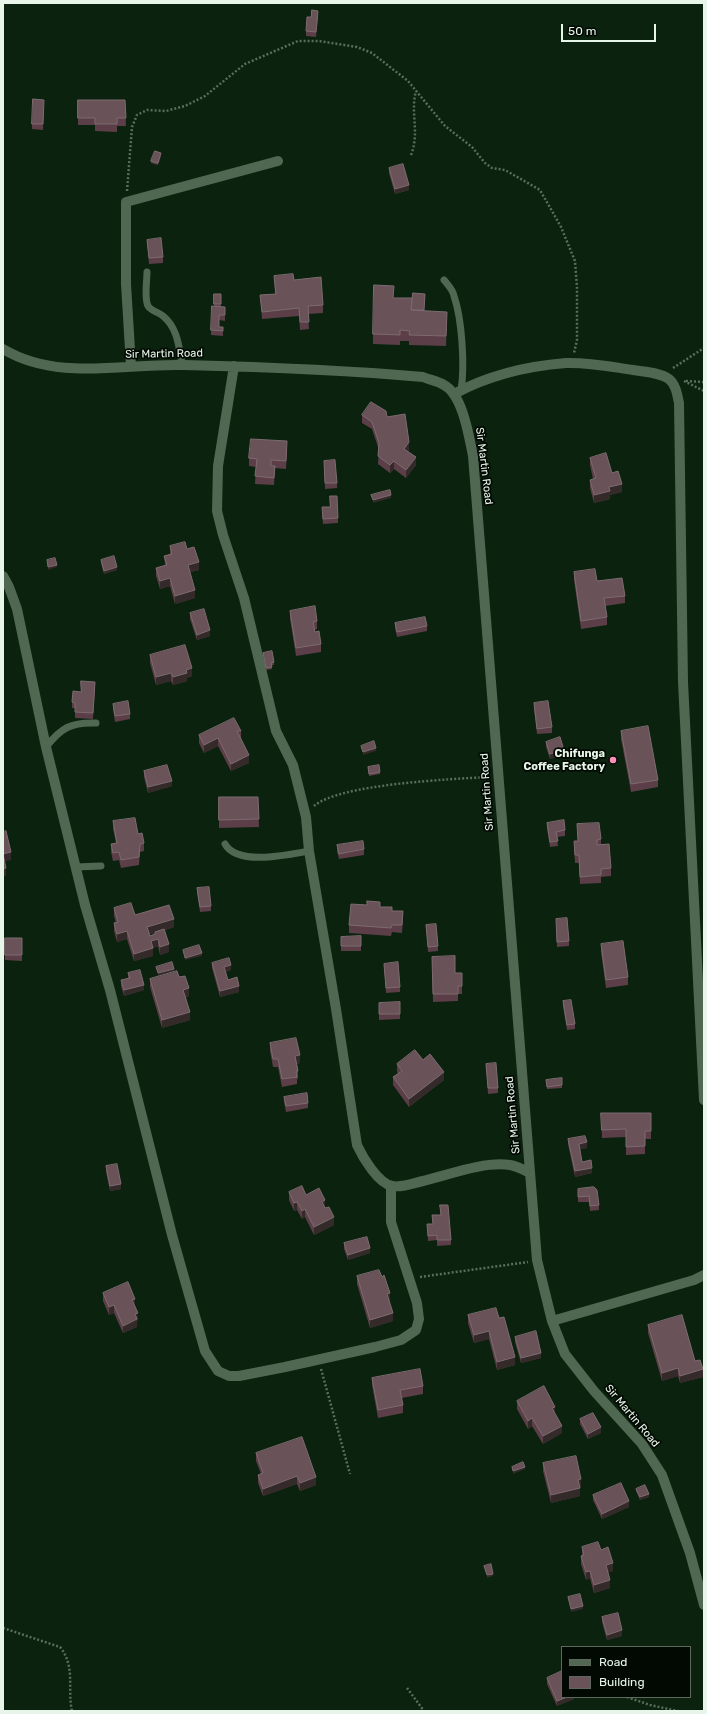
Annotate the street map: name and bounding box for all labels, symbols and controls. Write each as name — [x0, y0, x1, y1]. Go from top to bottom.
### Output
scale bar — [563, 16, 658, 42]
text: 50 m — [568, 24, 596, 38]
street label: Sir Martin Road — [125, 347, 203, 361]
street label: Sir Martin Road — [473, 427, 495, 505]
place label: Chifunga Coffee Factory — [523, 747, 605, 773]
street label: Sir Martin Road — [478, 753, 496, 831]
marker: Chifunga Coffee Factory — [608, 755, 618, 765]
street label: Sir Martin Road — [503, 1076, 523, 1154]
street label: Sir Martin Road — [602, 1382, 662, 1450]
legend — [561, 1646, 691, 1698]
text: Road — [599, 1655, 627, 1669]
text: Building — [599, 1675, 645, 1689]

